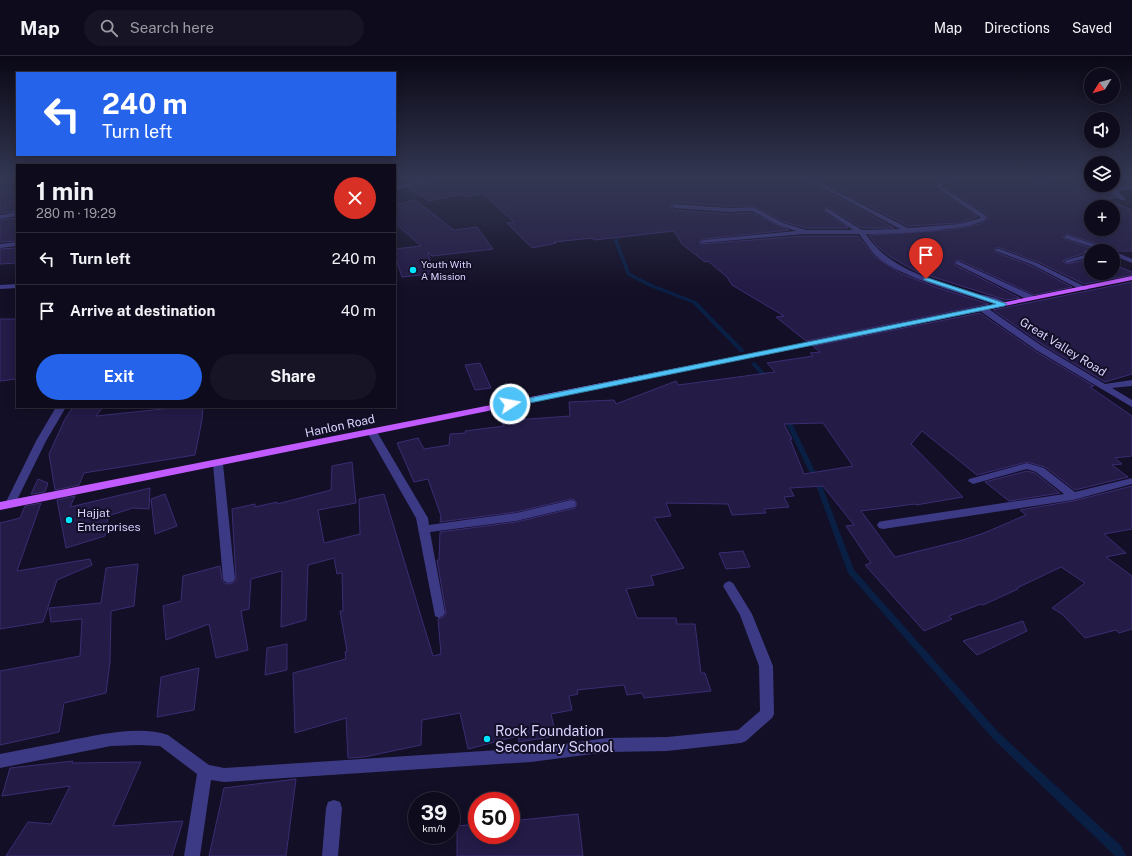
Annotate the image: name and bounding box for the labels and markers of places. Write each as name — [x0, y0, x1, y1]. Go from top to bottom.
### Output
pin — [909, 238, 943, 279]
place label: Youth With A Mission — [421, 258, 472, 282]
marker: Youth With A Mission — [408, 265, 418, 275]
place label: Hajjat Enterprises — [77, 506, 141, 534]
marker: Hajjat Enterprises — [64, 515, 74, 525]
place label: Rock Foundation Secondary School — [495, 723, 614, 755]
marker: Rock Foundation Secondary School — [482, 734, 492, 744]

